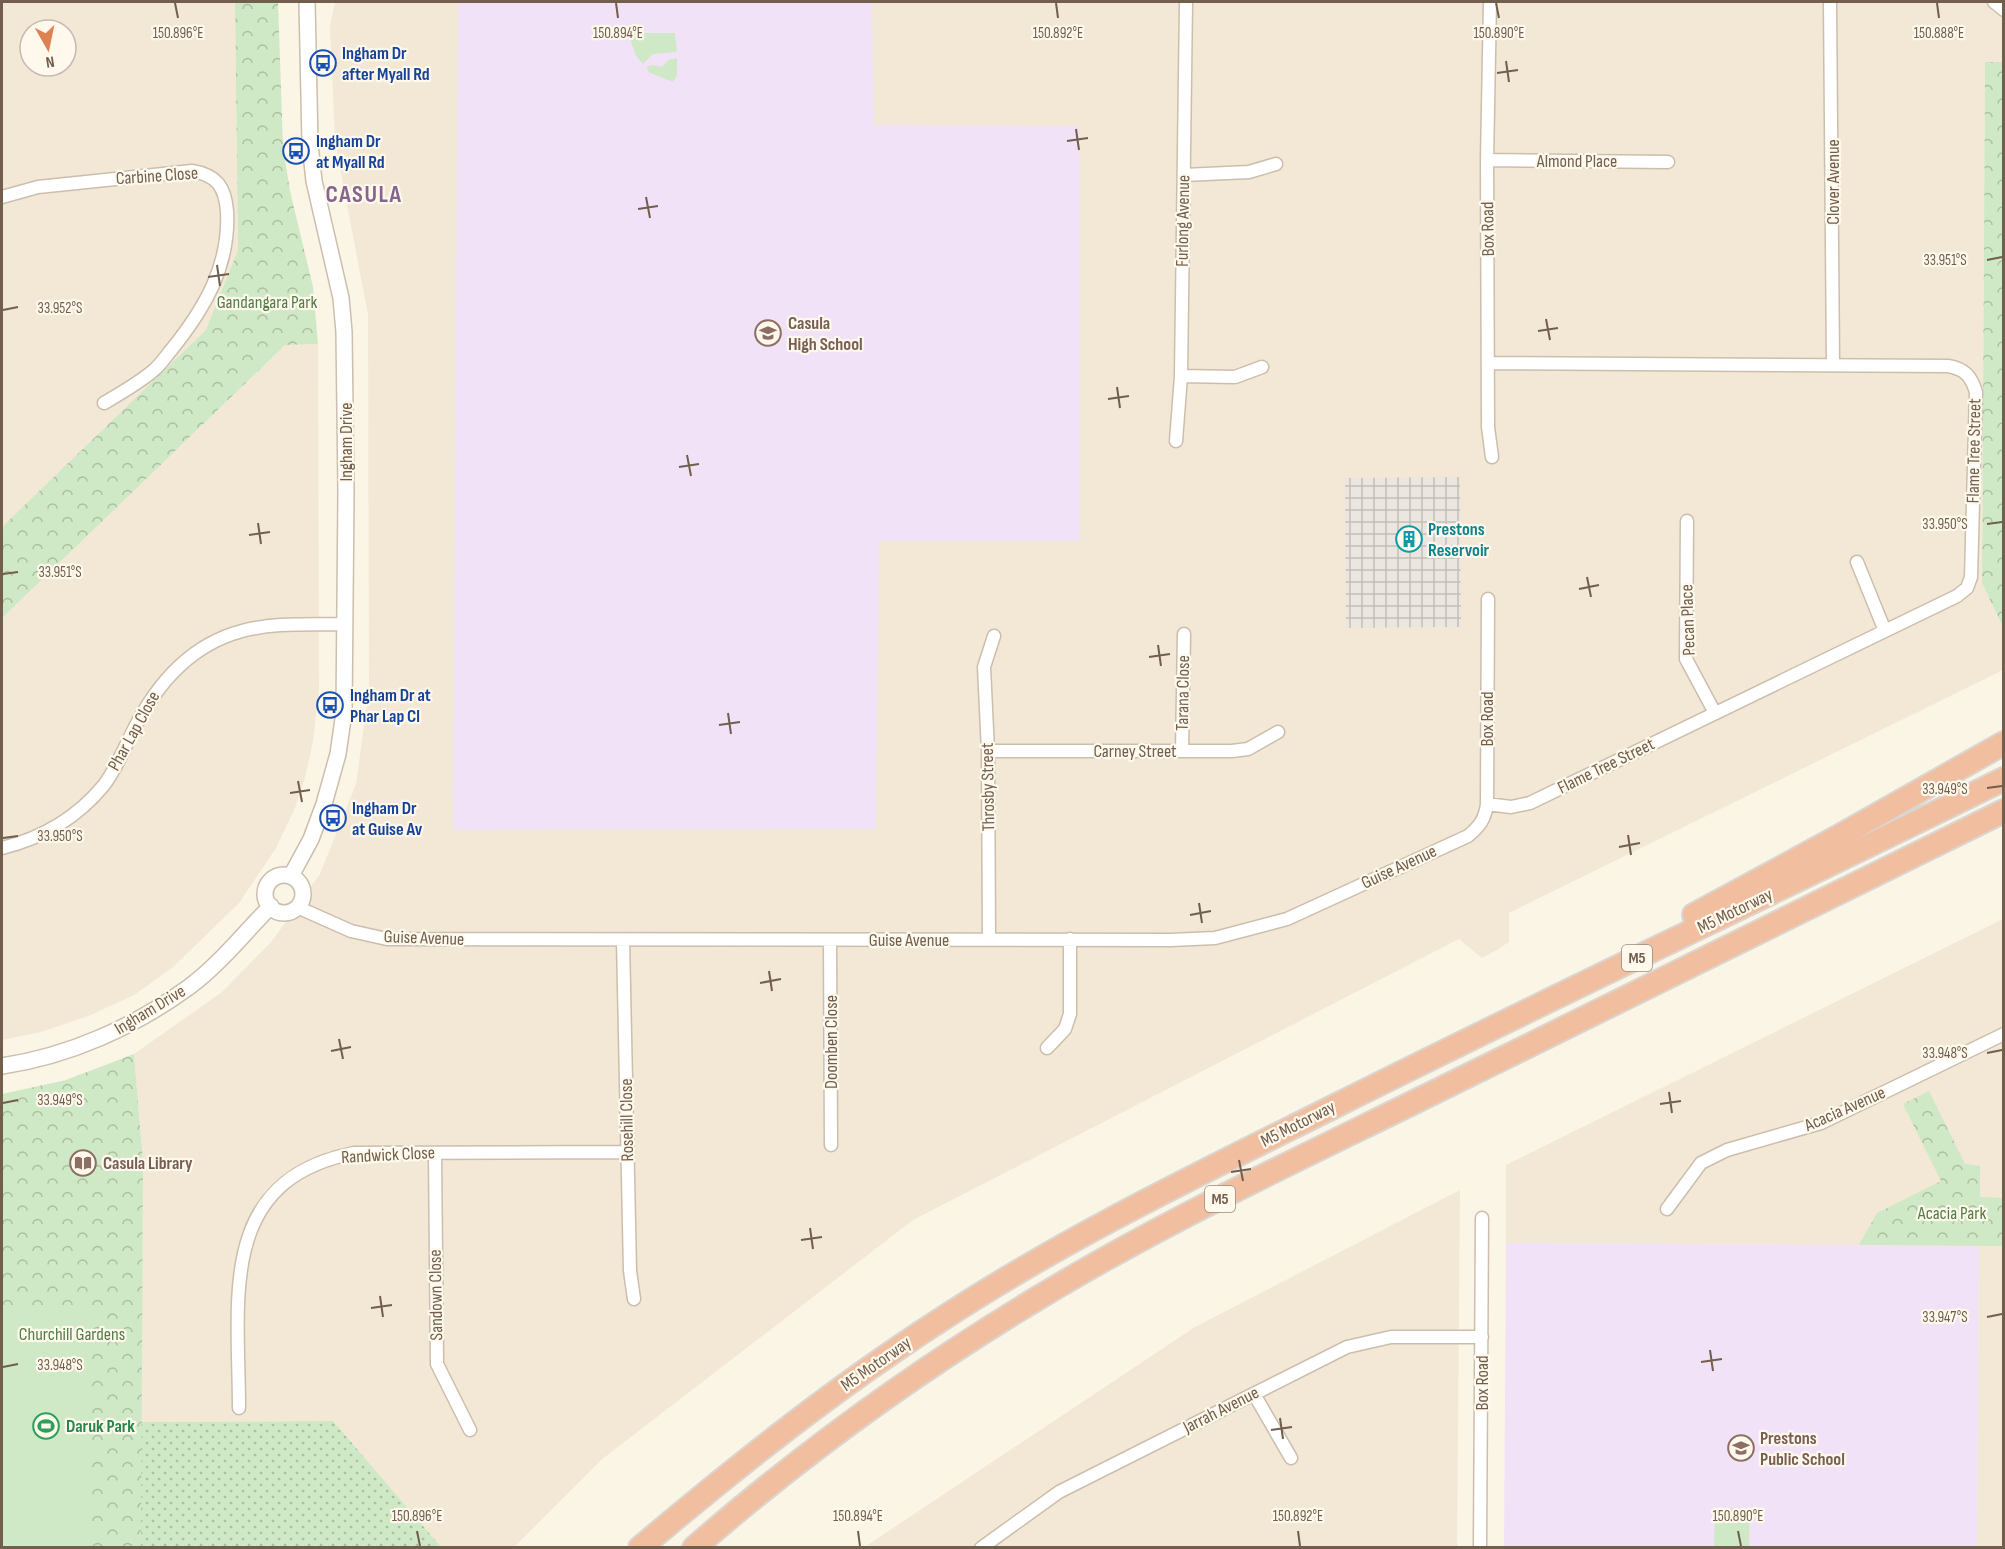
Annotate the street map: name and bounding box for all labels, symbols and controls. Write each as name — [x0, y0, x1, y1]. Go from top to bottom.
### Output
north arrow — [18, 18, 78, 78]
text: 150.896°E — [153, 24, 203, 43]
text: 150.894°E — [593, 24, 643, 43]
text: 150.892°E — [1033, 24, 1083, 43]
text: 150.890°E — [1474, 24, 1524, 43]
text: 150.888°E — [1914, 24, 1964, 43]
place label: Ingham Dr after Myall Rd — [342, 43, 430, 85]
bus stop icon: Ingham Dr after Myall Rd — [308, 48, 338, 78]
text: N — [44, 51, 56, 71]
place label: Ingham Dr at Myall Rd — [316, 131, 385, 173]
bus stop icon: Ingham Dr at Myall Rd — [281, 136, 311, 166]
street label: Clover Avenue — [1823, 139, 1844, 225]
street label: Almond Place — [1536, 151, 1617, 172]
street label: Carbine Close — [115, 163, 199, 189]
street label: Furlong Avenue — [1172, 175, 1194, 267]
district label: CASULA — [325, 180, 403, 209]
street label: Box Road — [1477, 201, 1499, 257]
text: 33.951°S — [1923, 251, 1967, 270]
park label: Gandangara Park — [217, 292, 317, 313]
text: 33.952°S — [38, 299, 82, 318]
place label: Casula High School — [788, 313, 863, 355]
school or university icon: Casula High School — [753, 318, 783, 348]
street label: Flame Tree Street — [1963, 398, 1985, 504]
street label: Ingham Drive — [336, 402, 357, 482]
text: 33.950°S — [1922, 515, 1968, 534]
place label: Prestons Reservoir — [1428, 519, 1490, 561]
building icon: Prestons Reservoir — [1394, 524, 1424, 554]
text: 33.951°S — [38, 563, 82, 582]
street label: Pecan Place — [1676, 584, 1700, 656]
street label: Tarana Close — [1172, 655, 1194, 731]
place label: Ingham Dr at Phar Lap Cl — [350, 685, 431, 727]
street label: Phar Lap Close — [104, 688, 164, 774]
bus stop icon: Ingham Dr at Phar Lap Cl — [315, 690, 345, 720]
street label: Box Road — [1477, 692, 1498, 746]
street label: Flame Tree Street — [1554, 733, 1658, 798]
street label: Carney Street — [1093, 741, 1177, 762]
street label: Throsby Street — [977, 742, 999, 832]
text: 33.949°S — [1922, 780, 1968, 799]
place label: Ingham Dr at Guise Av — [352, 798, 423, 840]
bus stop icon: Ingham Dr at Guise Av — [318, 803, 348, 833]
text: 33.950°S — [37, 827, 83, 846]
street label: Guise Avenue — [1358, 840, 1440, 894]
street label: M5 Motorway — [1694, 884, 1776, 938]
street label: Guise Avenue — [383, 926, 465, 950]
street label: Guise Avenue — [869, 930, 949, 951]
road number: M5 — [1622, 945, 1652, 971]
street label: Ingham Drive — [111, 981, 189, 1039]
street label: Doomben Close — [821, 995, 842, 1089]
text: 33.948°S — [1922, 1044, 1968, 1063]
street label: Rosehill Close — [616, 1078, 638, 1162]
street label: Acacia Avenue — [1800, 1082, 1889, 1137]
text: 33.949°S — [37, 1091, 83, 1110]
street label: M5 Motorway — [1257, 1096, 1339, 1152]
street label: Randwick Close — [341, 1142, 435, 1168]
library icon: Casula Library — [68, 1148, 98, 1178]
place label: Casula Library — [103, 1153, 193, 1174]
road number: M5 — [1205, 1186, 1235, 1212]
park label: Acacia Park — [1917, 1203, 1986, 1224]
street label: Sandown Close — [425, 1249, 447, 1341]
text: 33.947°S — [1922, 1308, 1968, 1327]
park label: Churchill Gardens — [19, 1324, 125, 1345]
street label: M5 Motorway — [837, 1332, 915, 1396]
text: 33.948°S — [37, 1356, 83, 1375]
street label: Box Road — [1472, 1356, 1493, 1410]
street label: Jarrah Avenue — [1179, 1382, 1262, 1438]
sports icon: Daruk Park — [31, 1411, 61, 1441]
place label: Daruk Park — [66, 1416, 135, 1437]
place label: Prestons Public School — [1760, 1428, 1845, 1470]
school or university icon: Prestons Public School — [1726, 1433, 1756, 1463]
text: 150.896°E — [392, 1507, 442, 1526]
text: 150.894°E — [833, 1507, 883, 1526]
text: 150.892°E — [1273, 1507, 1323, 1526]
text: 150.890°E — [1713, 1507, 1763, 1526]

